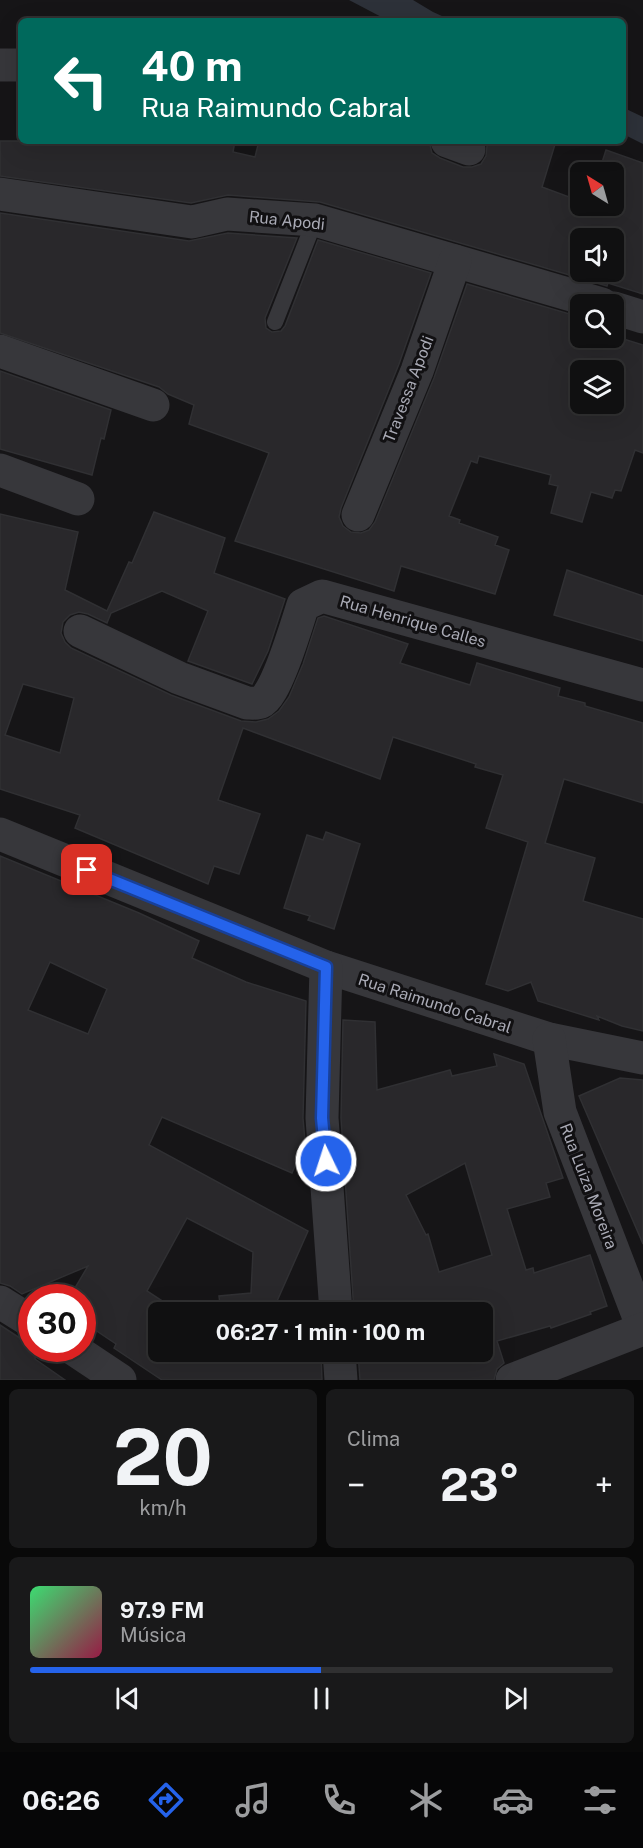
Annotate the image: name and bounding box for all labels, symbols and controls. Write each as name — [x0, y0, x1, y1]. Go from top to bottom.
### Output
text: 40 m — [141, 41, 243, 90]
icon: left — [42, 42, 120, 120]
text: Rua Raimundo Cabral — [141, 91, 411, 123]
north arrow — [570, 162, 624, 216]
map controls — [570, 162, 624, 414]
street label: Rua Apodi — [248, 207, 326, 234]
button: sound — [570, 228, 624, 282]
button: search — [570, 294, 624, 348]
street label: Travessa Apodi — [379, 333, 438, 445]
button: layers — [570, 360, 624, 414]
street label: Rua Henrique Calles — [338, 592, 488, 651]
pin — [61, 844, 112, 895]
icon: arrive — [70, 853, 103, 886]
street label: Rua Raimundo Cabral — [356, 970, 514, 1037]
street label: Rua Luiza Moreira — [556, 1121, 621, 1252]
position arrow — [294, 1129, 358, 1193]
speed limit sign: 30 — [18, 1284, 96, 1362]
text: 06:27 · 1 min · 100 m — [216, 1319, 425, 1345]
text: 20 — [113, 1411, 213, 1503]
text: Clima — [347, 1427, 400, 1451]
text: 23° — [440, 1458, 520, 1511]
text: − — [347, 1466, 365, 1504]
text: + — [595, 1466, 613, 1504]
text: km/h — [139, 1496, 187, 1520]
text: 97.9 FM — [120, 1597, 204, 1623]
text: Música — [120, 1623, 186, 1647]
icon: previous — [111, 1682, 144, 1715]
icon: pause — [305, 1682, 338, 1715]
icon: next — [499, 1682, 532, 1715]
icon: directions — [145, 1779, 187, 1821]
icon: music — [232, 1779, 274, 1821]
icon: phone — [318, 1779, 360, 1821]
icon: climate — [405, 1779, 447, 1821]
icon: car — [492, 1779, 534, 1821]
icon: filters — [579, 1779, 621, 1821]
text: 06:26 — [22, 1784, 100, 1816]

